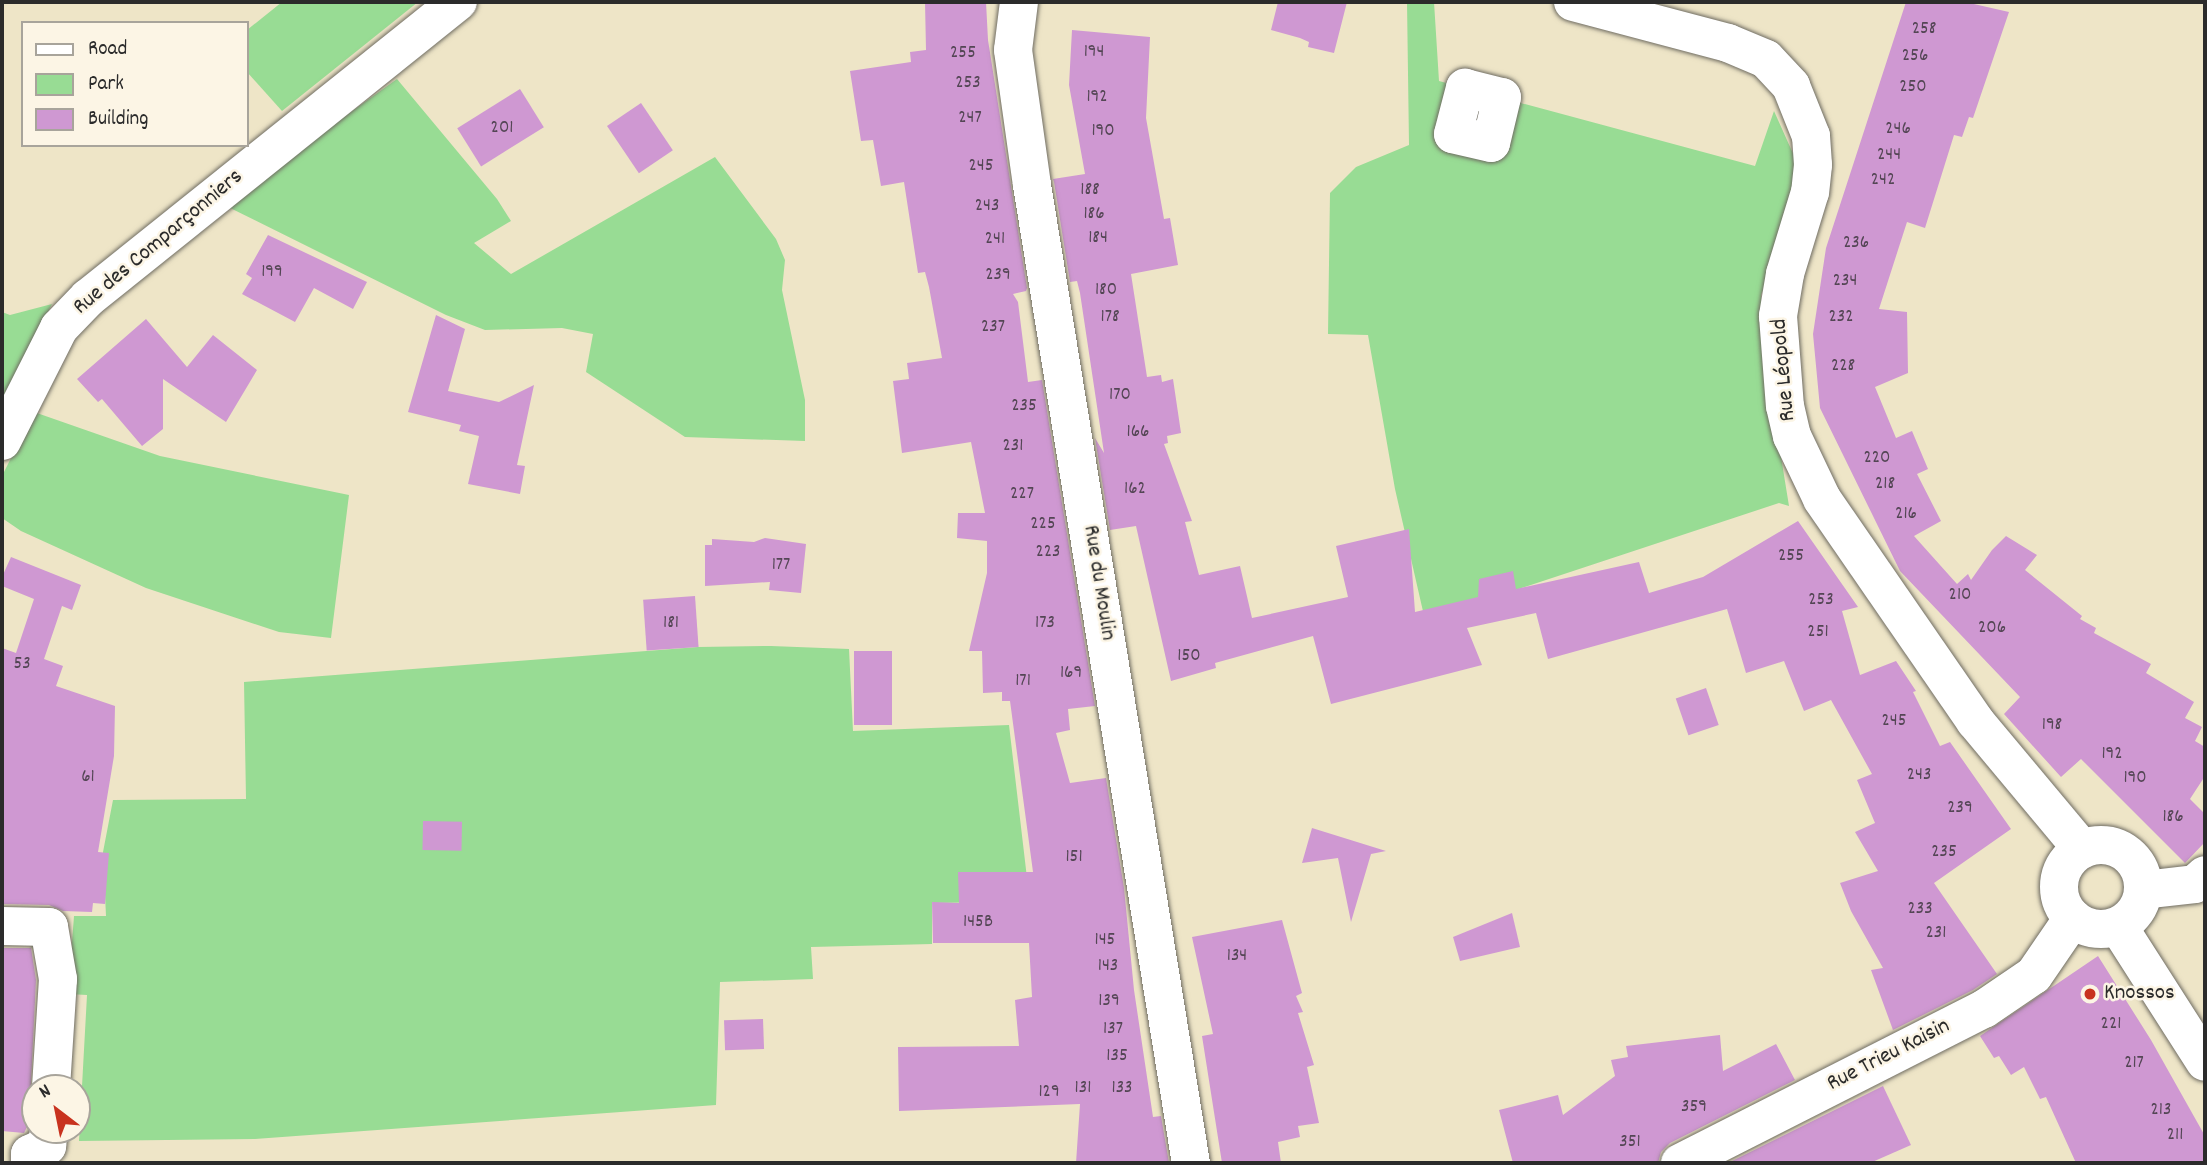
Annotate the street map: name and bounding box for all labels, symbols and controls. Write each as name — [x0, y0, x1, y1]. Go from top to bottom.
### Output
house number: 258 — [1912, 19, 1936, 41]
legend — [21, 21, 248, 147]
text: Road — [88, 35, 127, 65]
house number: 194 — [1084, 42, 1104, 64]
house number: 255 — [950, 43, 976, 65]
house number: 256 — [1902, 46, 1928, 68]
text: Park — [88, 70, 124, 100]
house number: 253 — [955, 73, 981, 95]
house number: 250 — [1899, 77, 1927, 99]
house number: 192 — [1086, 87, 1108, 109]
text: Building — [88, 105, 148, 135]
house number: 247 — [958, 108, 982, 130]
house number: 201 — [491, 118, 513, 140]
house number: 246 — [1885, 119, 1911, 141]
house number: 190 — [1091, 121, 1115, 143]
house number: 244 — [1877, 145, 1901, 167]
house number: 245 — [969, 156, 993, 178]
street label: Rue des Comparçonniers — [69, 164, 249, 322]
house number: 242 — [1871, 170, 1895, 192]
house number: 188 — [1080, 180, 1100, 202]
house number: 243 — [975, 196, 999, 218]
house number: 186 — [1083, 204, 1105, 226]
house number: 184 — [1088, 228, 1108, 250]
house number: 241 — [985, 229, 1005, 251]
house number: 236 — [1843, 233, 1869, 255]
house number: 199 — [261, 262, 283, 284]
house number: 239 — [985, 265, 1011, 287]
house number: 234 — [1833, 271, 1857, 293]
house number: 180 — [1095, 280, 1117, 302]
house number: 178 — [1100, 307, 1120, 329]
house number: 232 — [1828, 307, 1854, 329]
house number: 237 — [981, 317, 1005, 339]
street label: Rue Léopold — [1767, 317, 1803, 423]
house number: 228 — [1831, 356, 1855, 378]
house number: 170 — [1109, 385, 1131, 407]
house number: 235 — [1011, 396, 1037, 418]
house number: 166 — [1127, 422, 1149, 444]
house number: 231 — [1003, 436, 1023, 458]
house number: 220 — [1864, 448, 1890, 470]
house number: 218 — [1875, 474, 1895, 496]
house number: 162 — [1124, 479, 1146, 501]
house number: 227 — [1010, 484, 1034, 506]
house number: 216 — [1895, 504, 1917, 526]
house number: 225 — [1030, 514, 1056, 536]
street label: Rue du Moulin — [1075, 523, 1121, 643]
house number: 223 — [1035, 542, 1061, 564]
house number: 255 — [1778, 546, 1804, 568]
house number: 177 — [772, 555, 790, 577]
house number: 210 — [1949, 585, 1971, 607]
house number: 253 — [1808, 590, 1834, 612]
house number: 181 — [663, 613, 679, 635]
house number: 173 — [1035, 613, 1055, 635]
house number: 206 — [1978, 618, 2006, 640]
house number: 251 — [1807, 622, 1829, 644]
house number: 150 — [1177, 646, 1201, 668]
house number: 53 — [13, 654, 31, 676]
house number: 169 — [1060, 663, 1082, 685]
house number: 171 — [1015, 671, 1031, 693]
house number: 245 — [1882, 711, 1906, 733]
house number: 198 — [2042, 715, 2062, 737]
house number: 192 — [2101, 744, 2123, 766]
house number: 243 — [1907, 765, 1931, 787]
house number: 61 — [81, 767, 95, 789]
house number: 190 — [2123, 768, 2147, 790]
house number: 239 — [1947, 798, 1973, 820]
house number: 186 — [2162, 807, 2184, 829]
house number: 235 — [1931, 842, 1957, 864]
house number: 151 — [1065, 847, 1083, 869]
house number: 233 — [1907, 899, 1933, 921]
house number: 145B — [963, 912, 993, 934]
house number: 231 — [1926, 923, 1946, 945]
house number: 145 — [1095, 930, 1115, 952]
house number: 134 — [1227, 946, 1247, 968]
house number: 143 — [1098, 956, 1118, 978]
place label: Knossos — [2104, 980, 2175, 1008]
marker: Knossos — [2082, 986, 2098, 1002]
house number: 139 — [1098, 991, 1120, 1013]
street label: Rue Trieu Kaisin — [1823, 1013, 1955, 1099]
house number: 221 — [2101, 1014, 2121, 1036]
house number: 137 — [1103, 1019, 1123, 1041]
house number: 135 — [1106, 1046, 1128, 1068]
house number: 217 — [2124, 1053, 2144, 1075]
north arrow — [21, 1074, 91, 1144]
house number: 131 — [1075, 1078, 1091, 1100]
house number: 133 — [1111, 1078, 1133, 1100]
text: N — [35, 1079, 57, 1106]
house number: 129 — [1038, 1082, 1060, 1104]
house number: 359 — [1681, 1097, 1707, 1119]
house number: 213 — [2151, 1100, 2171, 1122]
house number: 211 — [2167, 1125, 2183, 1147]
house number: 351 — [1619, 1132, 1641, 1154]

